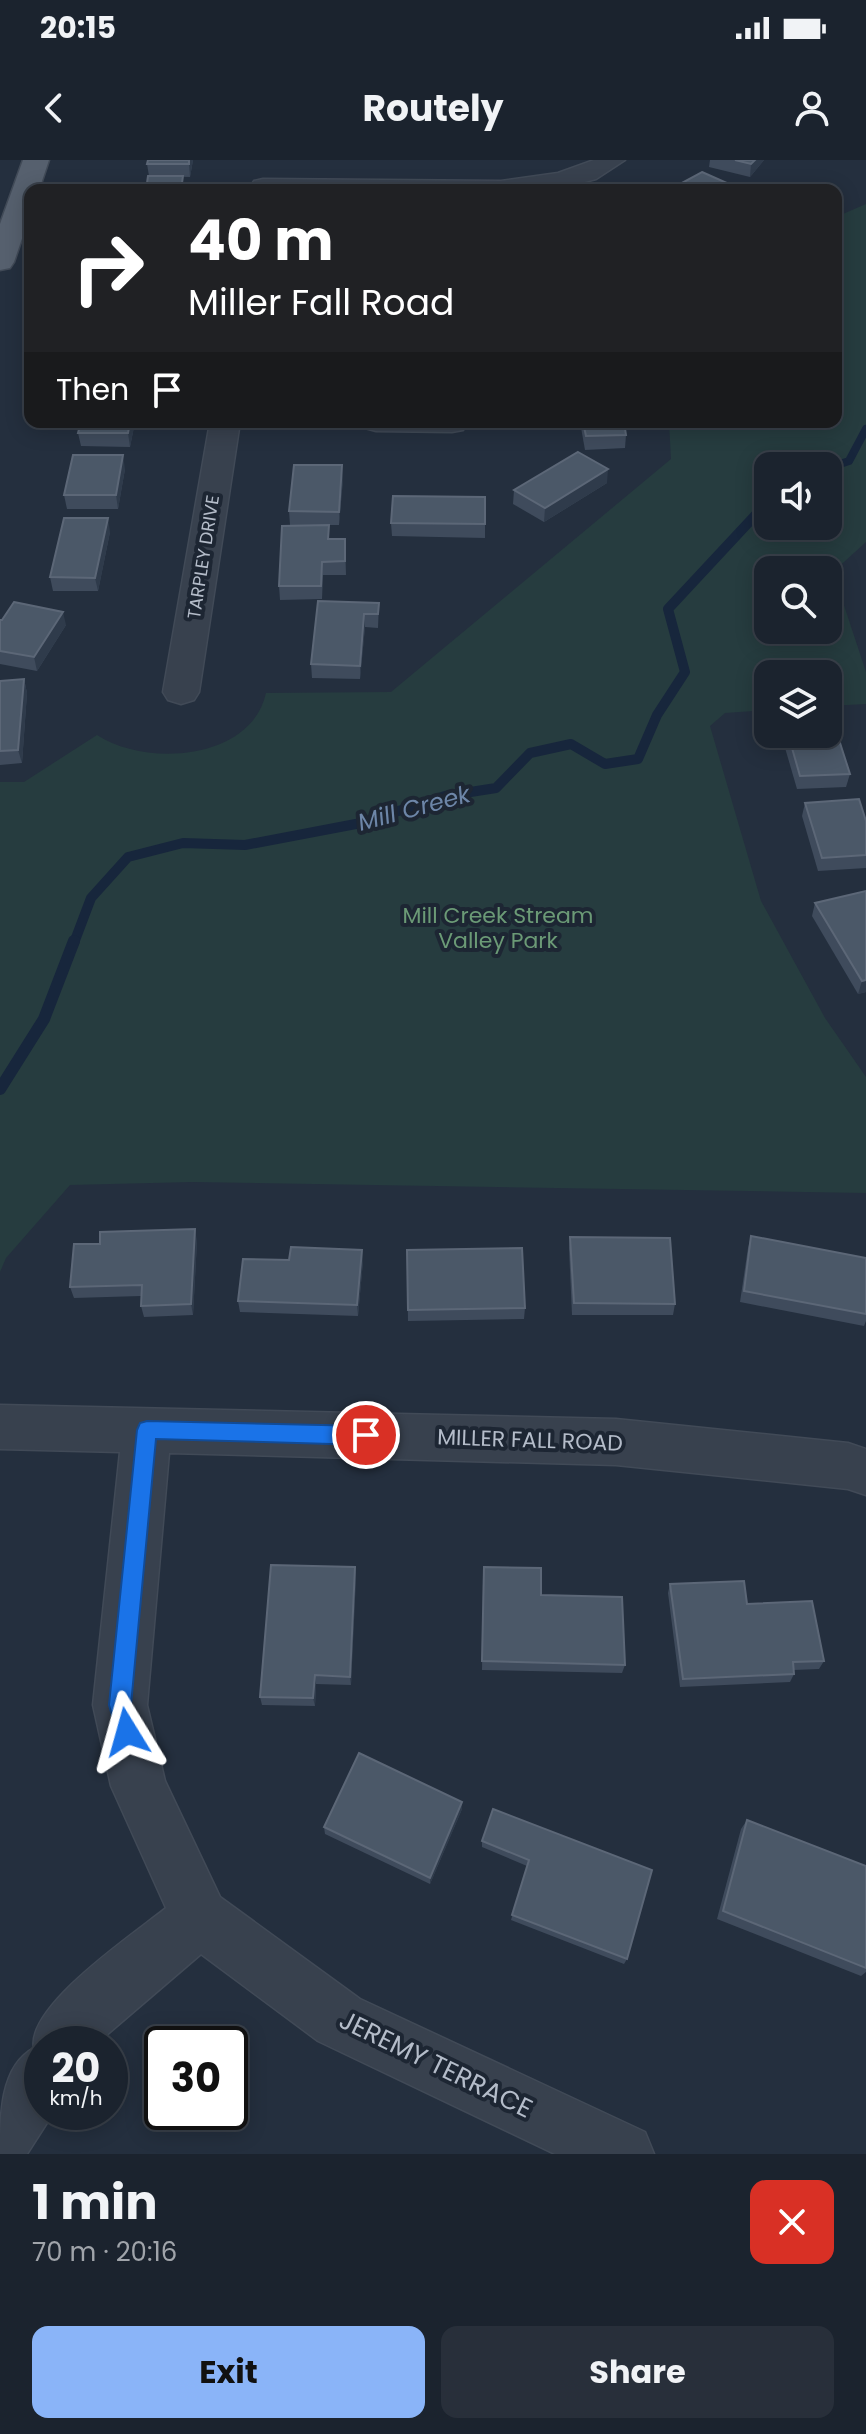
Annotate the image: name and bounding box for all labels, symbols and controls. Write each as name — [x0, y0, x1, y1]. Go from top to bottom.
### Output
text: 20:15 — [40, 6, 116, 49]
text: Routely — [363, 83, 503, 134]
icon: back — [32, 86, 76, 130]
icon: person — [790, 86, 834, 130]
text: 40 m — [188, 201, 334, 280]
icon: right — [56, 216, 160, 320]
text: Miller Fall Road — [188, 277, 454, 328]
text: Then — [56, 368, 129, 411]
icon: arrive — [145, 368, 189, 412]
map controls — [754, 452, 842, 748]
button: sound — [754, 452, 842, 540]
street label: TARPLEY DRIVE — [181, 493, 225, 621]
button: search — [754, 556, 842, 644]
button: layers — [754, 660, 842, 748]
water label: Mill Creek — [354, 777, 475, 839]
park label: Mill Creek Stream Valley Park — [402, 900, 594, 956]
pin — [332, 1401, 400, 1469]
icon: arrive — [344, 1413, 388, 1457]
street label: MILLER FALL ROAD — [437, 1421, 623, 1459]
position arrow — [85, 1690, 169, 1774]
street label: JEREMY TERRACE — [333, 2002, 539, 2126]
speed limit sign: 30 — [144, 2026, 248, 2130]
text: 20 — [52, 2040, 100, 2096]
text: km/h — [49, 2084, 103, 2112]
text: 1 min — [32, 2169, 158, 2236]
button: close — [750, 2180, 834, 2264]
text: 70 m · 20:16 — [32, 2234, 177, 2270]
button: Exit — [32, 2326, 425, 2418]
button: Share — [441, 2326, 834, 2418]

